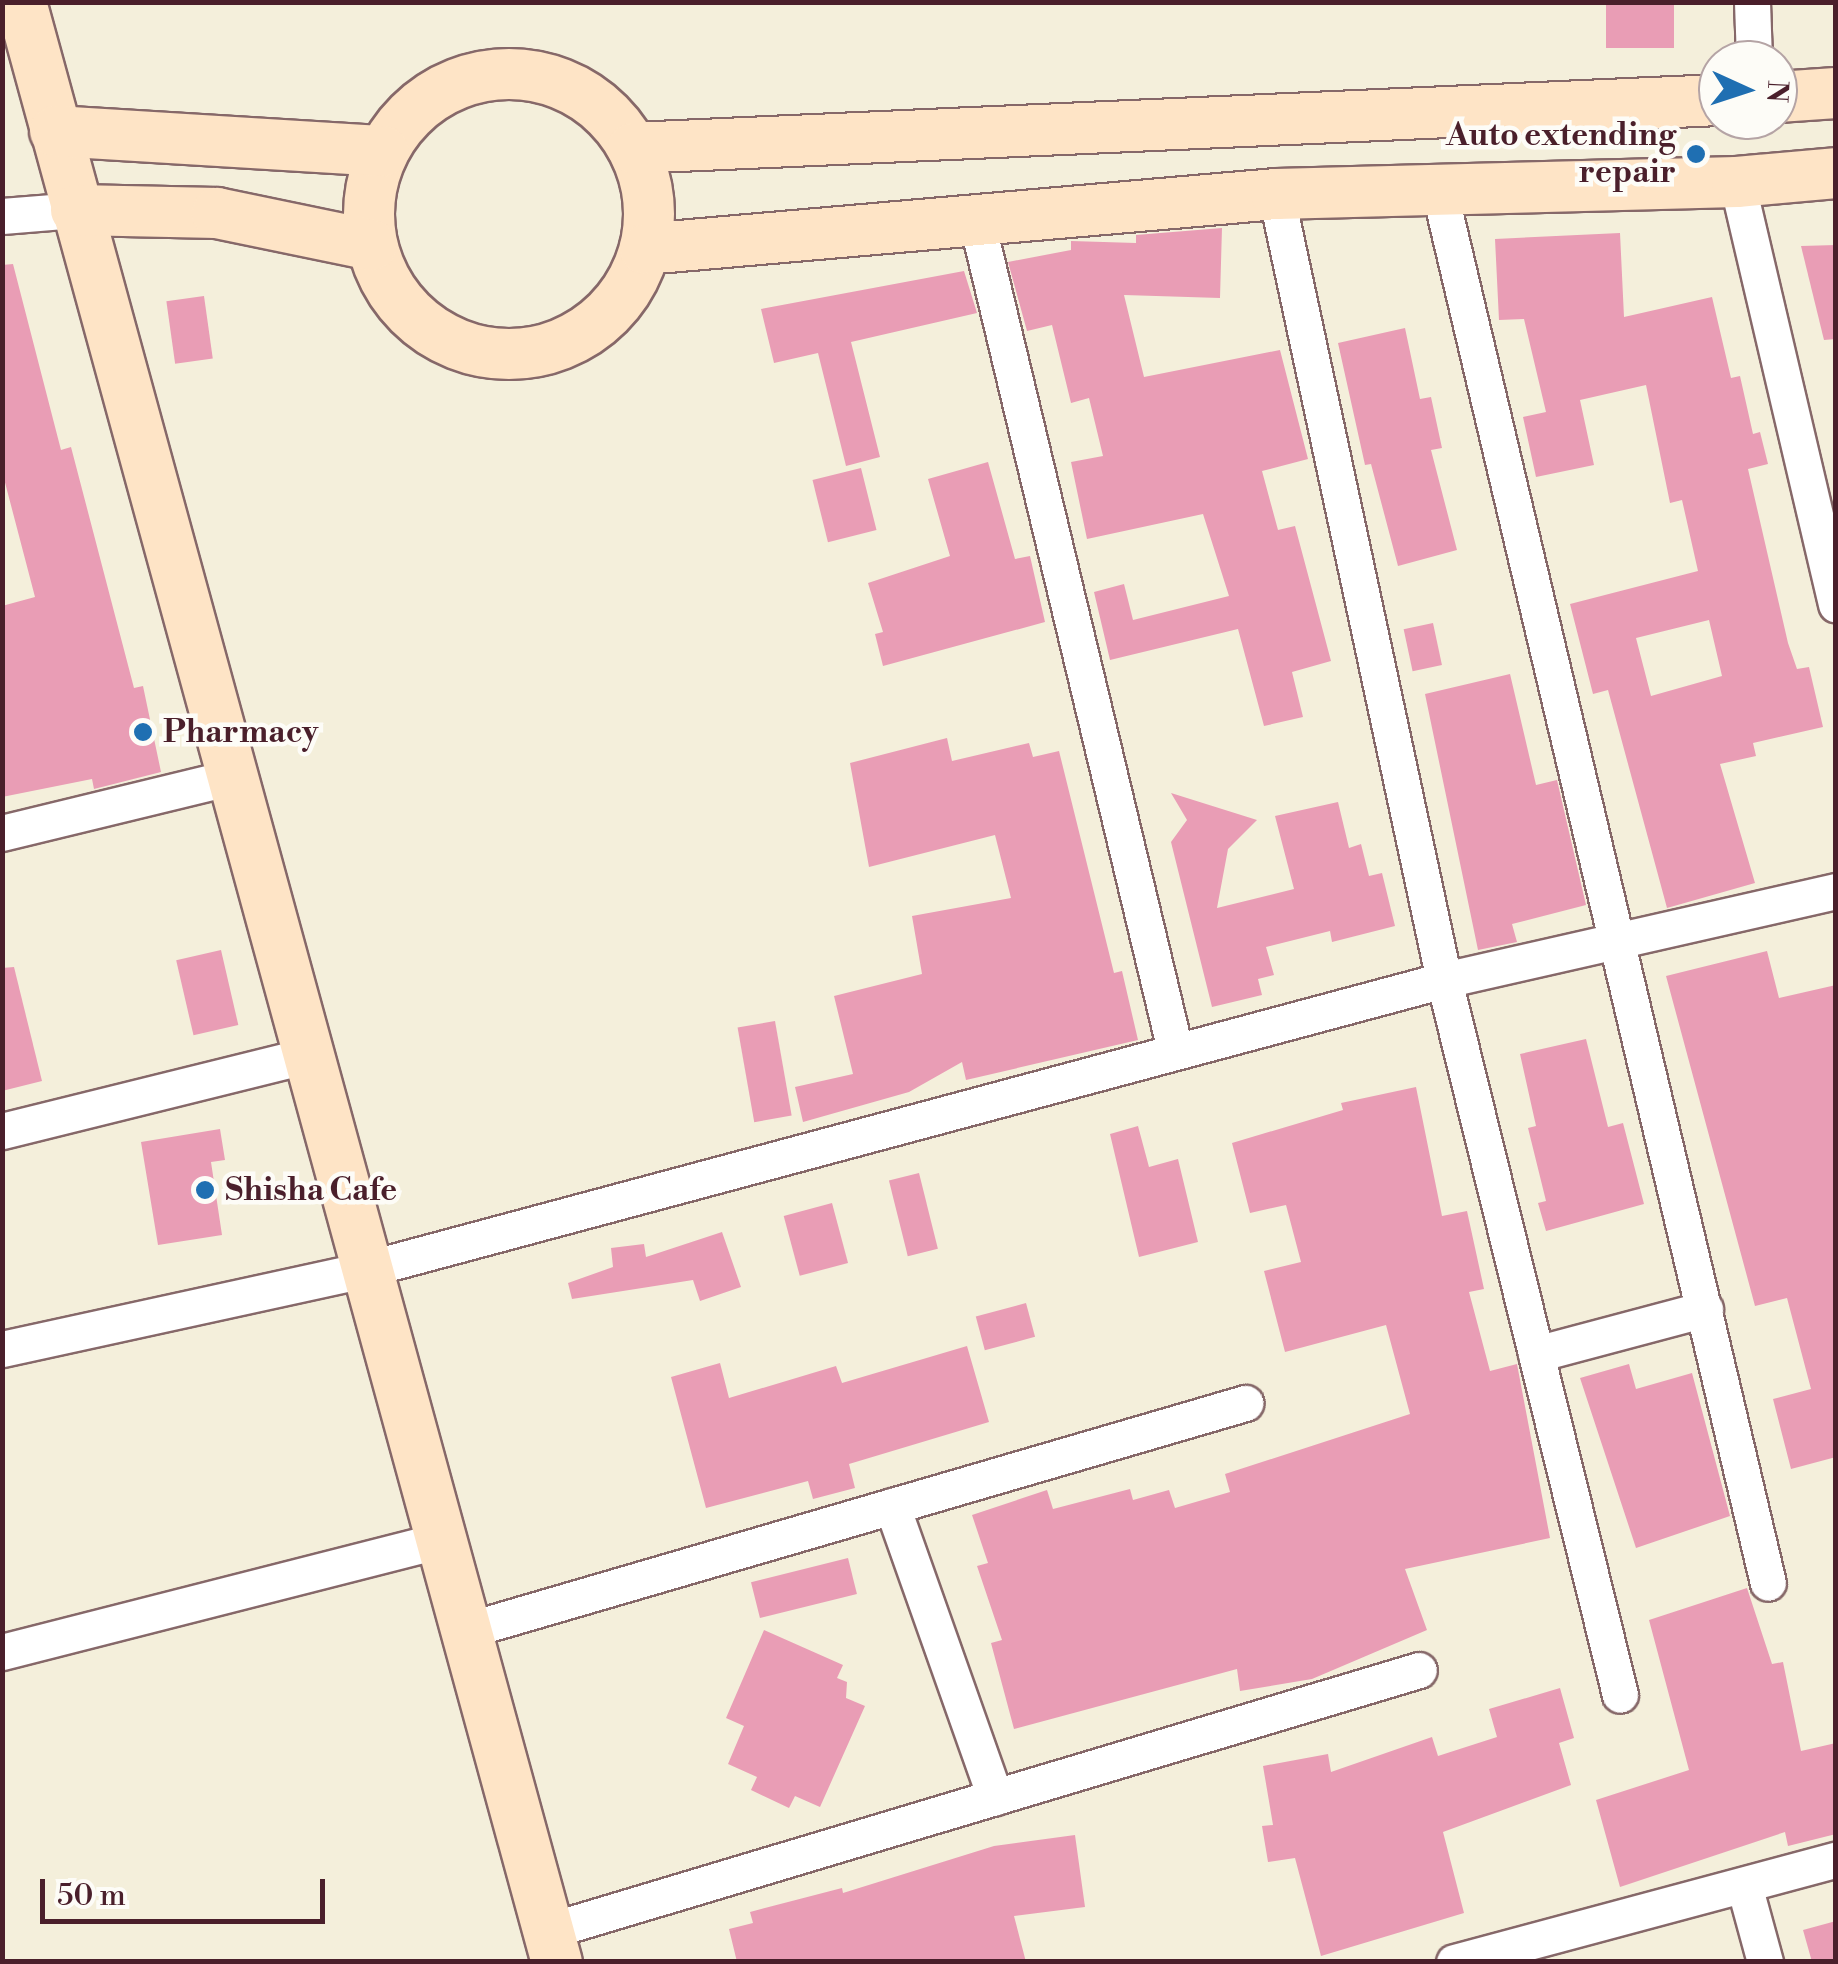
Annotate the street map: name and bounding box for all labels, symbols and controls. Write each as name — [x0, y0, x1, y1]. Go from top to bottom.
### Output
north arrow — [1698, 40, 1798, 140]
text: N — [1758, 80, 1795, 103]
place label: Auto extending repair — [1446, 117, 1676, 192]
marker: Auto extending repair — [1685, 143, 1707, 165]
place label: Pharmacy — [163, 713, 318, 751]
marker: Pharmacy — [132, 721, 154, 743]
place label: Shisha Cafe — [225, 1171, 397, 1209]
marker: Shisha Cafe — [194, 1179, 216, 1201]
scale bar — [45, 1859, 330, 1921]
text: 50 m — [57, 1877, 126, 1915]

